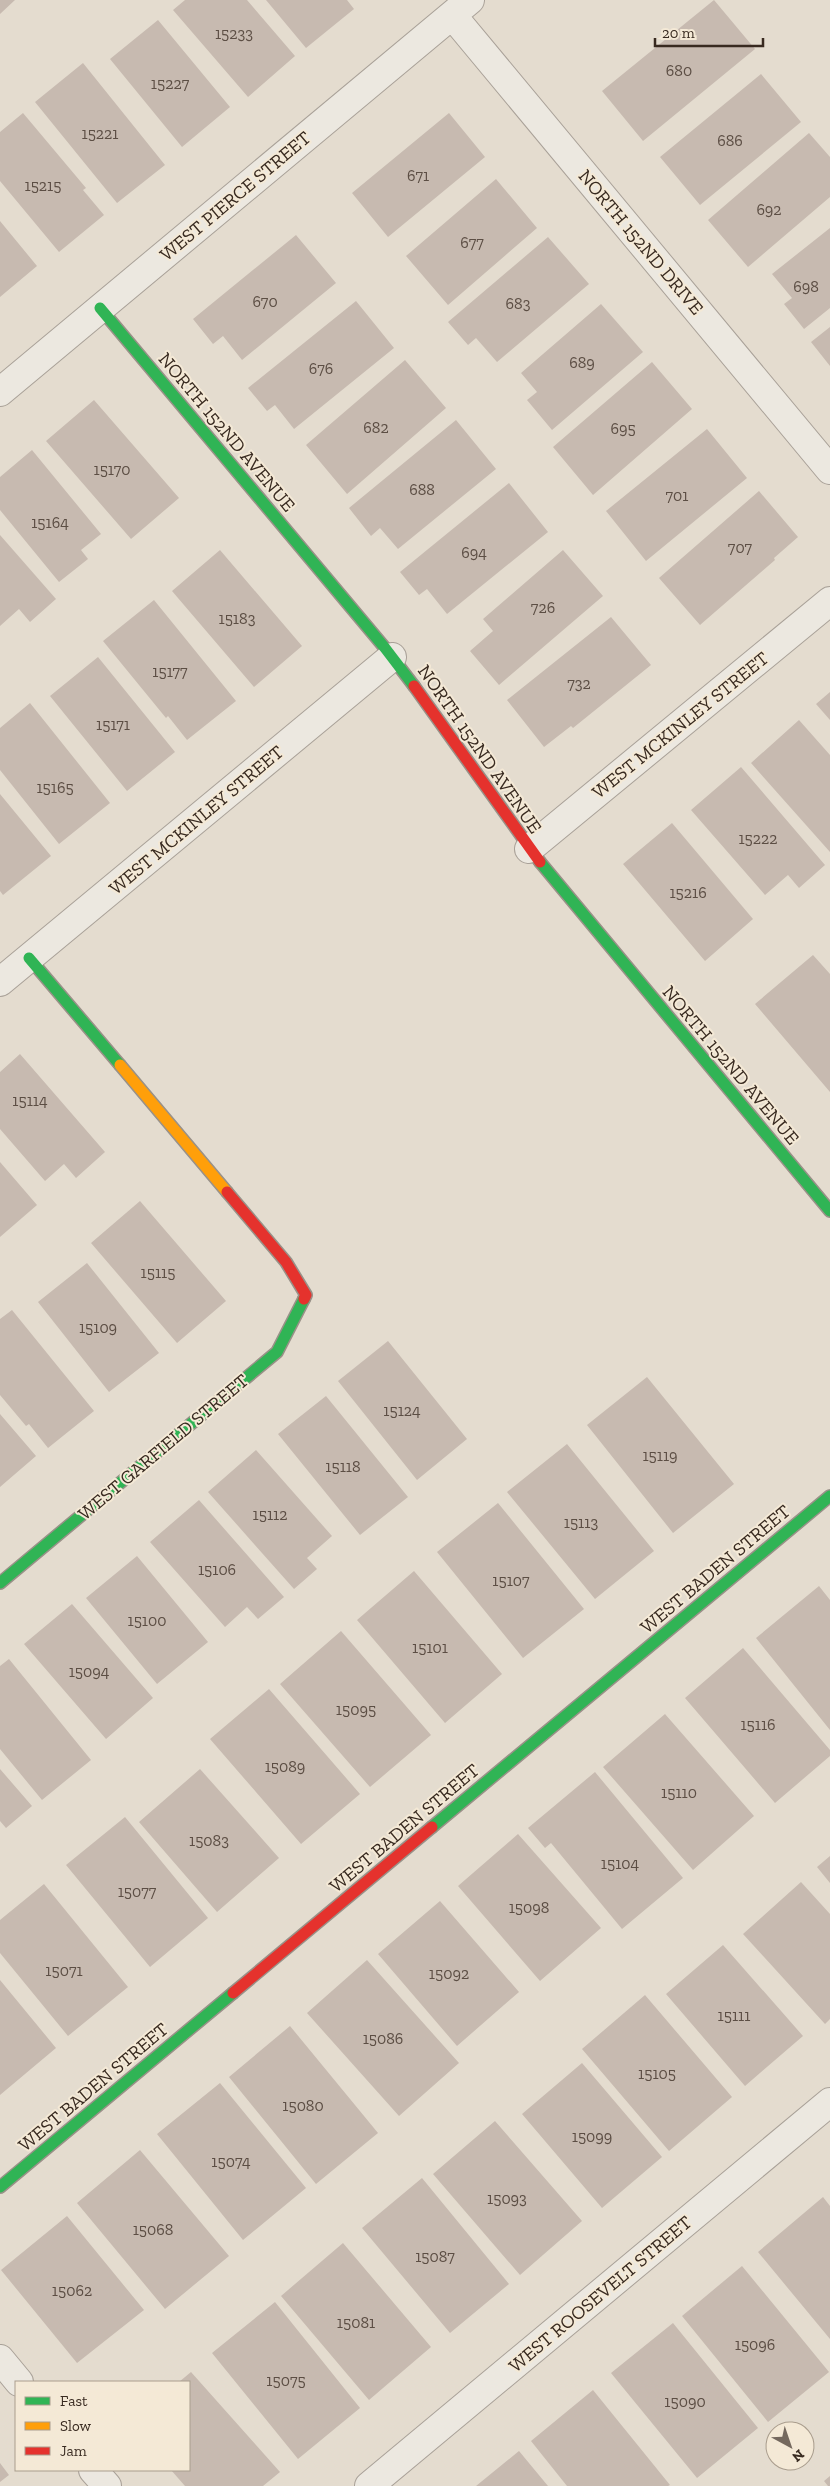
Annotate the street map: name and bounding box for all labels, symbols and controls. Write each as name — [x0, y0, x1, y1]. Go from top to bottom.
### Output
scale bar — [655, 15, 762, 47]
house number: 15233 — [215, 24, 253, 43]
text: 20 m — [662, 24, 695, 42]
house number: 680 — [666, 61, 692, 80]
house number: 15227 — [151, 74, 190, 93]
house number: 15221 — [82, 124, 119, 143]
street label: WEST PIERCE STREET — [155, 126, 315, 266]
house number: 686 — [717, 131, 743, 150]
street label: NORTH 152ND DRIVE — [574, 165, 708, 319]
house number: 671 — [407, 166, 429, 185]
house number: 15215 — [25, 176, 61, 195]
house number: 692 — [756, 200, 782, 219]
house number: 677 — [460, 233, 484, 252]
house number: 698 — [793, 277, 819, 296]
house number: 670 — [252, 292, 278, 311]
house number: 683 — [506, 294, 531, 313]
street label: NORTH 152ND AVENUE — [154, 348, 300, 516]
house number: 689 — [569, 353, 595, 372]
house number: 676 — [309, 359, 333, 378]
house number: 682 — [363, 418, 389, 437]
house number: 695 — [610, 419, 636, 438]
house number: 15170 — [94, 460, 131, 479]
house number: 688 — [409, 480, 435, 499]
house number: 701 — [666, 486, 688, 505]
house number: 15164 — [31, 513, 69, 532]
house number: 707 — [728, 538, 753, 557]
house number: 694 — [461, 543, 487, 562]
house number: 726 — [531, 598, 555, 617]
house number: 15183 — [219, 609, 256, 628]
street label: WEST MCKINLEY STREET — [587, 647, 773, 803]
street label: NORTH 152ND AVENUE — [413, 660, 547, 838]
house number: 15177 — [152, 662, 188, 681]
house number: 732 — [567, 674, 591, 693]
house number: 15171 — [96, 715, 130, 734]
street label: WEST MCKINLEY STREET — [104, 740, 288, 900]
house number: 15165 — [36, 778, 74, 797]
house number: 15222 — [738, 829, 778, 848]
house number: 15216 — [669, 883, 707, 902]
street label: NORTH 152ND AVENUE — [658, 981, 804, 1149]
house number: 15114 — [12, 1091, 48, 1110]
house number: 15115 — [141, 1263, 175, 1282]
house number: 15109 — [79, 1318, 117, 1337]
street label: WEST GARFIELD STREET — [73, 1369, 253, 1525]
house number: 15124 — [383, 1401, 421, 1420]
house number: 15119 — [642, 1446, 678, 1465]
house number: 15118 — [325, 1457, 361, 1476]
street label: WEST BADEN STREET — [635, 1499, 795, 1638]
house number: 15112 — [253, 1505, 287, 1524]
house number: 15113 — [564, 1513, 598, 1532]
house number: 15106 — [198, 1560, 236, 1579]
house number: 15107 — [492, 1571, 530, 1590]
house number: 15100 — [128, 1611, 166, 1630]
house number: 15101 — [412, 1638, 448, 1657]
house number: 15094 — [69, 1662, 110, 1681]
house number: 15095 — [336, 1700, 376, 1719]
house number: 15116 — [740, 1715, 776, 1734]
house number: 15089 — [265, 1757, 305, 1776]
street label: WEST BADEN STREET — [324, 1758, 484, 1897]
house number: 15110 — [661, 1783, 697, 1802]
house number: 15083 — [189, 1831, 229, 1850]
house number: 15104 — [601, 1854, 640, 1873]
house number: 15077 — [118, 1882, 157, 1901]
house number: 15098 — [509, 1898, 549, 1917]
house number: 15071 — [45, 1961, 83, 1980]
house number: 15092 — [429, 1964, 469, 1983]
house number: 15111 — [718, 2006, 750, 2025]
street label: WEST BADEN STREET — [13, 2017, 173, 2156]
house number: 15086 — [363, 2029, 403, 2048]
house number: 15105 — [638, 2064, 676, 2083]
house number: 15080 — [282, 2096, 324, 2115]
house number: 15099 — [572, 2127, 612, 2146]
house number: 15074 — [211, 2152, 251, 2171]
house number: 15093 — [487, 2189, 527, 2208]
street label: WEST ROOSEVELT STREET — [504, 2211, 696, 2377]
house number: 15068 — [133, 2220, 173, 2239]
house number: 15087 — [415, 2247, 455, 2266]
house number: 15062 — [52, 2281, 92, 2300]
house number: 15081 — [337, 2313, 375, 2332]
house number: 15096 — [735, 2335, 775, 2354]
house number: 15075 — [266, 2371, 306, 2390]
legend — [15, 2381, 190, 2471]
text: Fast — [60, 2392, 88, 2410]
house number: 15090 — [664, 2392, 706, 2411]
text: Slow — [60, 2417, 92, 2435]
north arrow — [765, 2421, 815, 2471]
text: Jam — [60, 2442, 87, 2460]
text: N — [788, 2446, 808, 2466]

